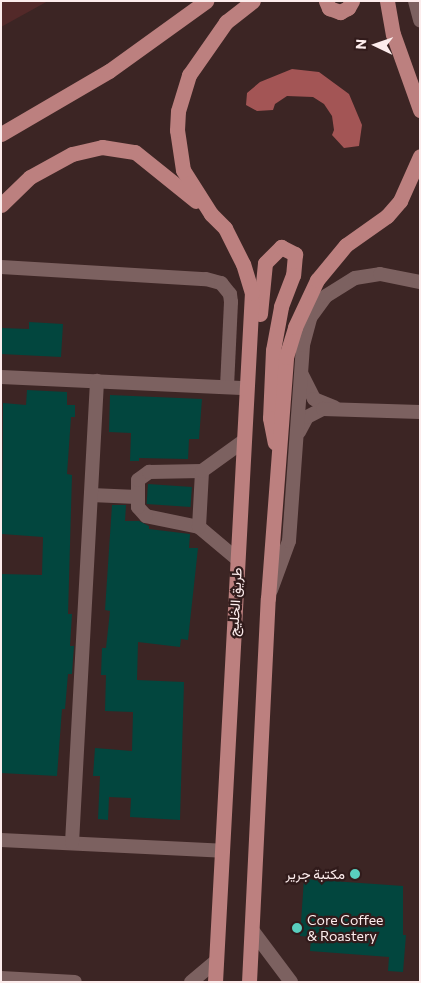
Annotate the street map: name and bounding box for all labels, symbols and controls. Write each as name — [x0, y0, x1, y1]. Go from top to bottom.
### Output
north arrow — [351, 20, 401, 70]
text: N — [352, 39, 369, 50]
street label: طريق الخليج — [225, 567, 245, 637]
place label: مكتبة جرير — [286, 866, 345, 882]
marker: مكتبة جرير — [349, 868, 361, 880]
place label: Core Coffee & Roastery — [307, 912, 383, 944]
marker: Core Coffee & Roastery — [291, 922, 303, 934]

